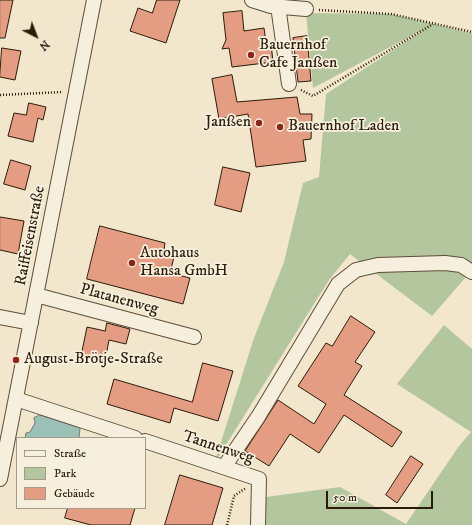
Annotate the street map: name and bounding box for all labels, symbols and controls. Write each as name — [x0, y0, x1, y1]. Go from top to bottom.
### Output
north arrow — [16, 16, 56, 56]
place label: Bauernhof Cafe Janßen — [259, 36, 337, 74]
text: N — [36, 37, 52, 53]
marker: Bauernhof Cafe Janßen — [246, 50, 256, 60]
place label: Janßen — [205, 113, 251, 133]
place label: Bauernhof Laden — [288, 117, 399, 137]
marker: Janßen — [254, 118, 264, 128]
marker: Bauernhof Laden — [275, 122, 285, 132]
street label: Raiffeisenstraße — [12, 185, 50, 287]
place label: Autohaus Hansa GmbH — [140, 244, 228, 282]
marker: Autohaus Hansa GmbH — [127, 258, 137, 268]
street label: Platanenweg — [78, 280, 160, 320]
place label: August-Brötje-Straße — [24, 350, 163, 370]
marker: August-Brötje-Straße — [11, 355, 21, 365]
street label: Tannenweg — [180, 427, 256, 469]
legend — [16, 437, 146, 509]
text: Straße — [54, 446, 86, 461]
text: Park — [54, 466, 76, 481]
scale bar — [328, 483, 435, 509]
text: Gebäude — [54, 486, 95, 501]
text: 50 m — [333, 490, 357, 505]

